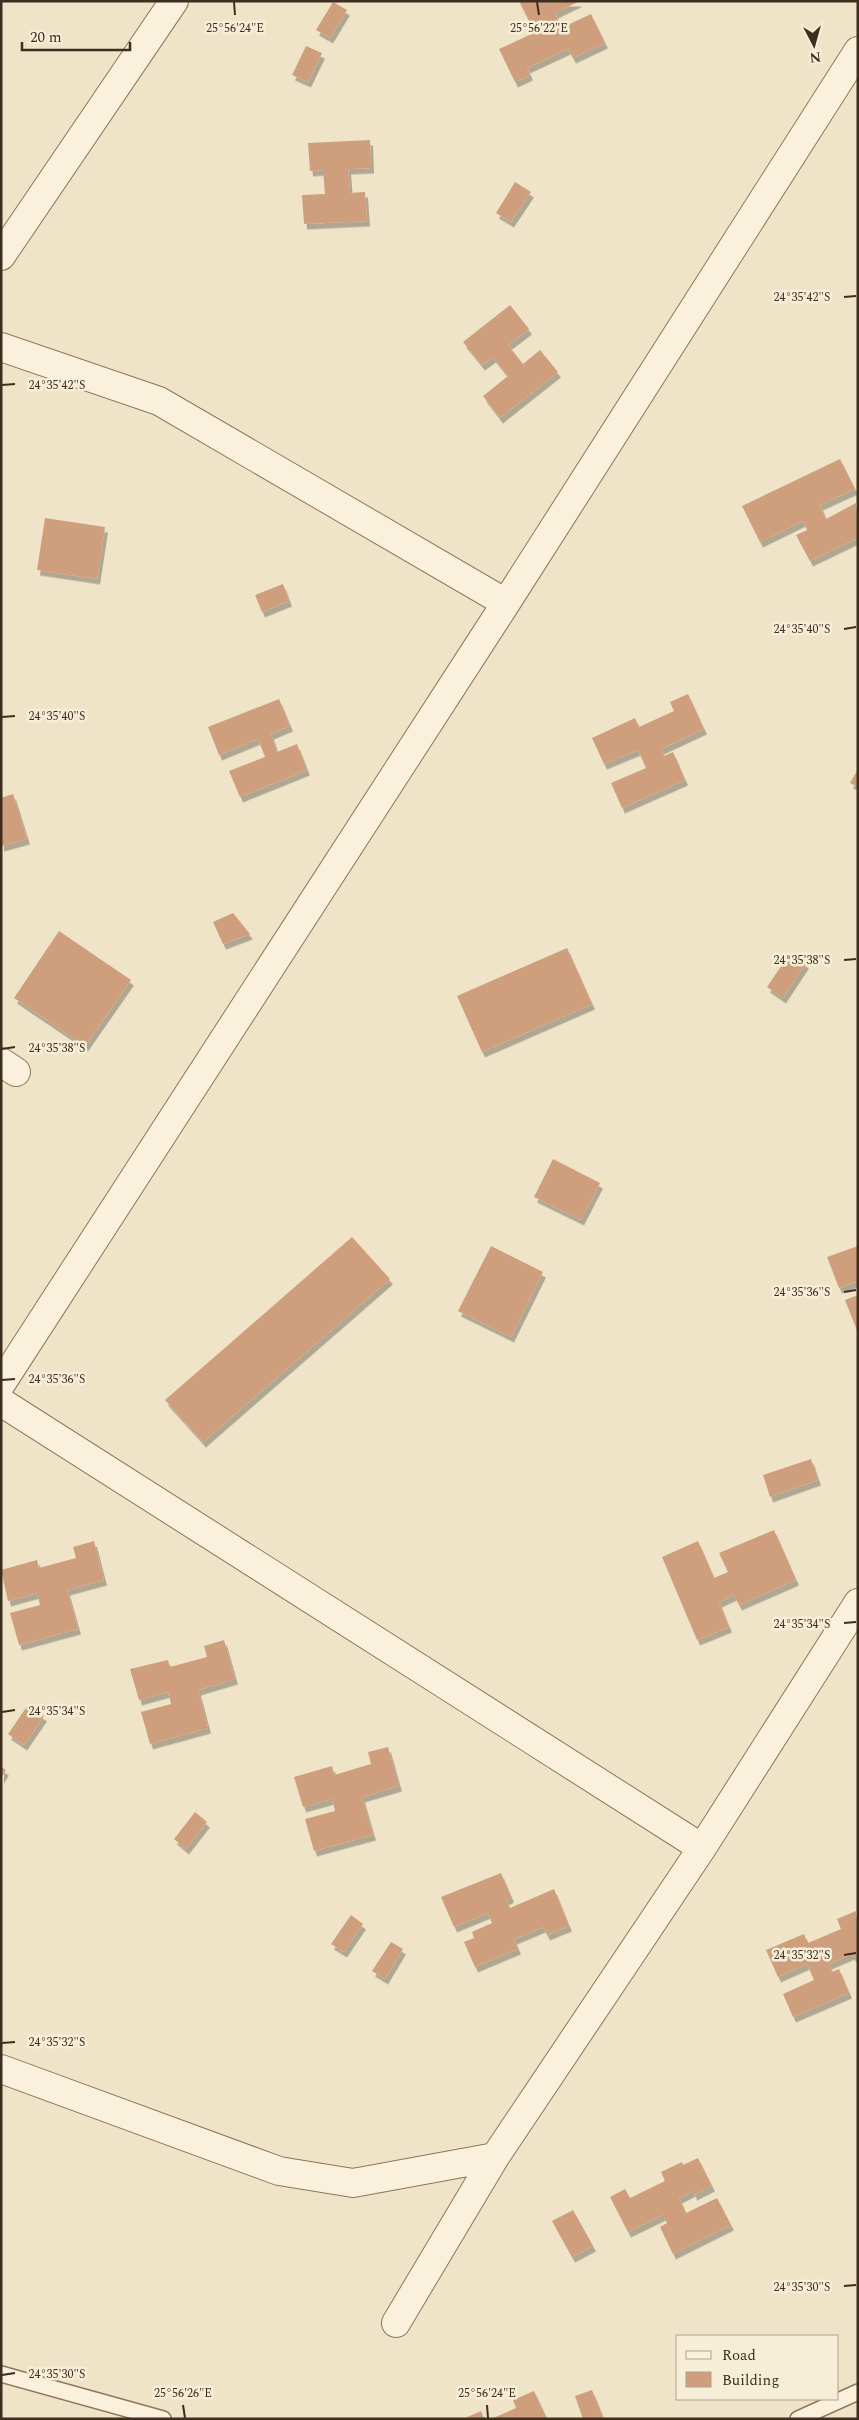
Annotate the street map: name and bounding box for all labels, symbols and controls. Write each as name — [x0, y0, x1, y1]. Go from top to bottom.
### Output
text: 25°56'24"E — [206, 19, 264, 38]
text: 25°56'22"E — [510, 19, 568, 38]
scale bar — [22, 20, 130, 52]
north arrow — [789, 20, 839, 70]
text: 20 m — [30, 26, 62, 49]
text: N — [809, 46, 822, 68]
text: 24°35'42"S — [774, 288, 830, 307]
text: 24°35'42"S — [29, 376, 85, 395]
text: 24°35'40"S — [774, 620, 830, 639]
text: 24°35'40"S — [29, 707, 85, 726]
text: 24°35'38"S — [774, 951, 830, 970]
text: 24°35'38"S — [29, 1039, 85, 1058]
text: 24°35'36"S — [774, 1283, 830, 1302]
text: 24°35'36"S — [29, 1370, 85, 1389]
text: 24°35'34"S — [774, 1615, 830, 1634]
text: 24°35'34"S — [29, 1702, 85, 1721]
text: 24°35'32"S — [774, 1946, 830, 1965]
text: 24°35'32"S — [29, 2033, 85, 2052]
text: 24°35'30"S — [774, 2278, 830, 2297]
legend — [676, 2335, 839, 2400]
text: Road — [722, 2344, 756, 2367]
text: 24°35'30"S — [29, 2365, 85, 2384]
text: Building — [722, 2369, 779, 2392]
text: 25°56'26"E — [154, 2384, 212, 2403]
text: 25°56'24"E — [458, 2384, 516, 2403]

